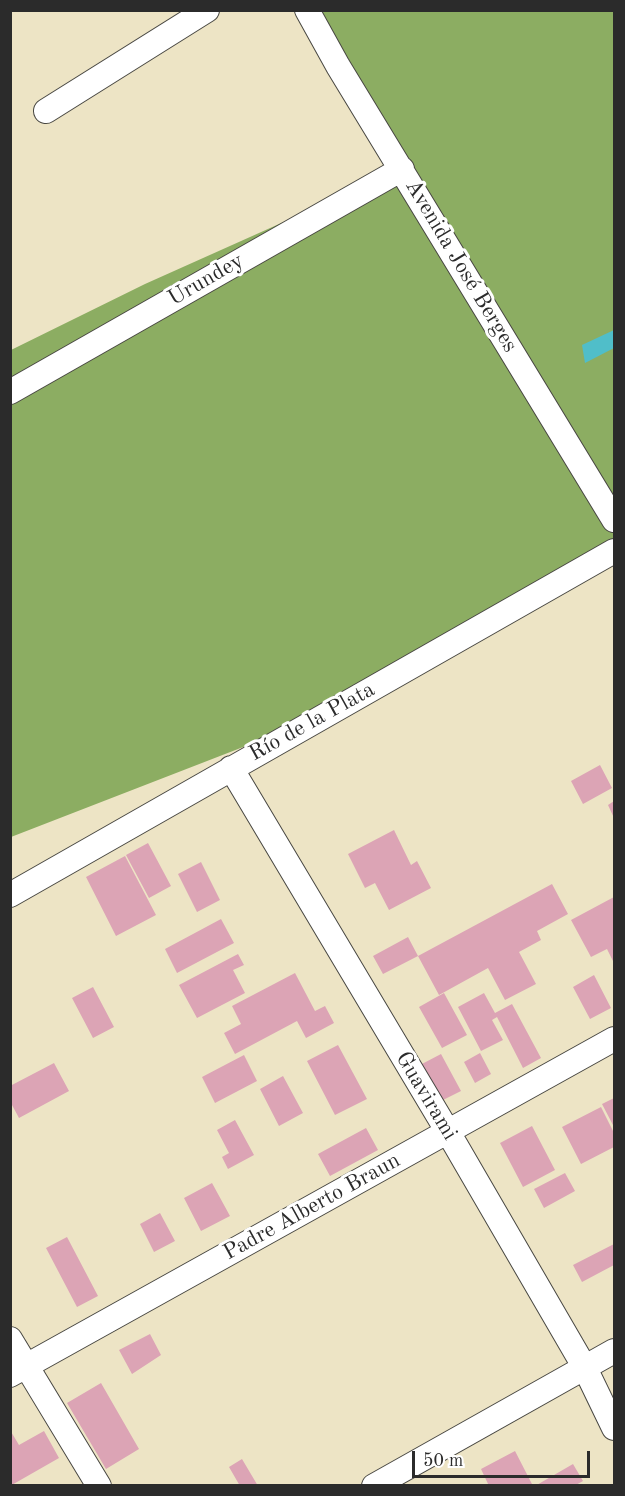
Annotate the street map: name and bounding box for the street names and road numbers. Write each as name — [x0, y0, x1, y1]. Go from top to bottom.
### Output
street label: Avenida José Berges — [399, 175, 523, 357]
street label: Urundey — [163, 248, 249, 312]
street label: Río de la Plata — [244, 677, 380, 767]
street label: Guavirami — [389, 1047, 463, 1145]
street label: Padre Alberto Braun — [219, 1147, 405, 1267]

